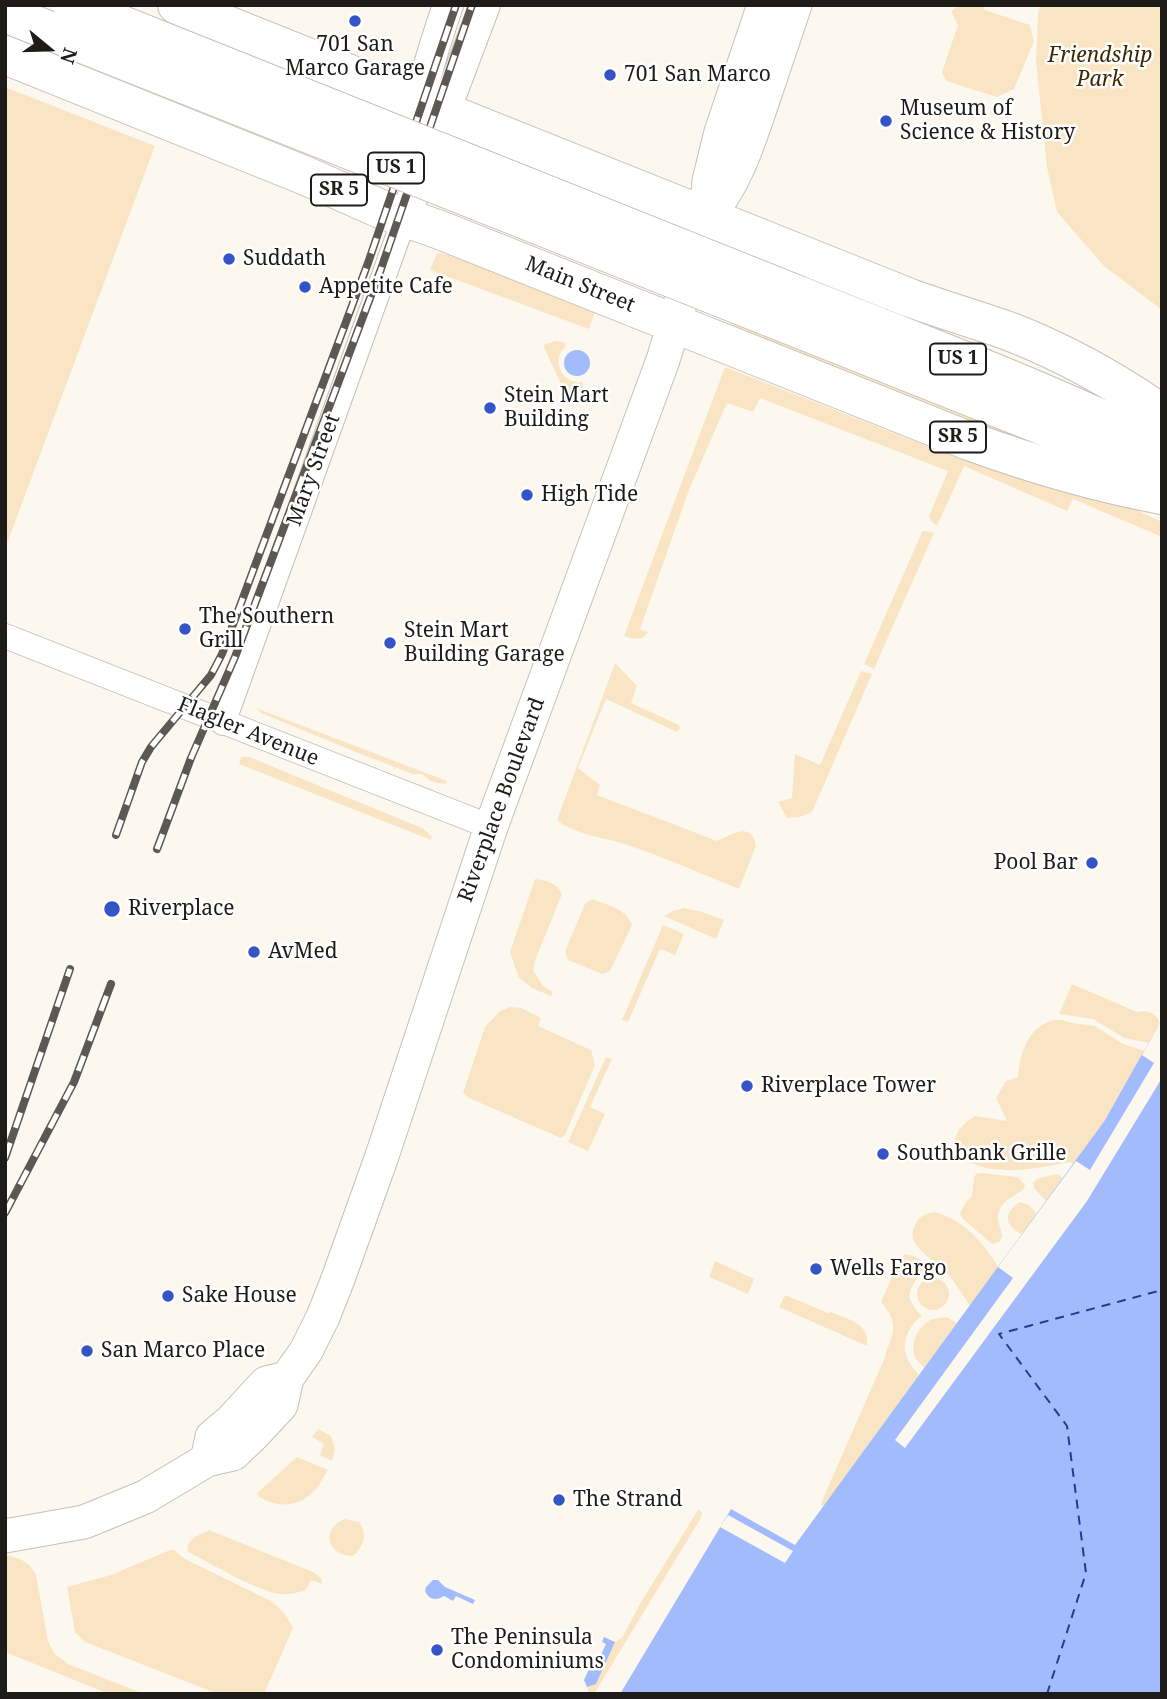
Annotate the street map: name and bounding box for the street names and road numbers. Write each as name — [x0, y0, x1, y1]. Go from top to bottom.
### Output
road number: US 1 — [368, 152, 424, 184]
road number: SR 5 — [311, 174, 367, 206]
street label: Main Street — [522, 252, 638, 318]
road number: US 1 — [930, 344, 986, 374]
street label: Mary Street — [282, 411, 346, 529]
road number: SR 5 — [930, 422, 986, 452]
street label: Flagler Avenue — [174, 692, 322, 772]
street label: Riverplace Boulevard — [453, 694, 551, 906]

